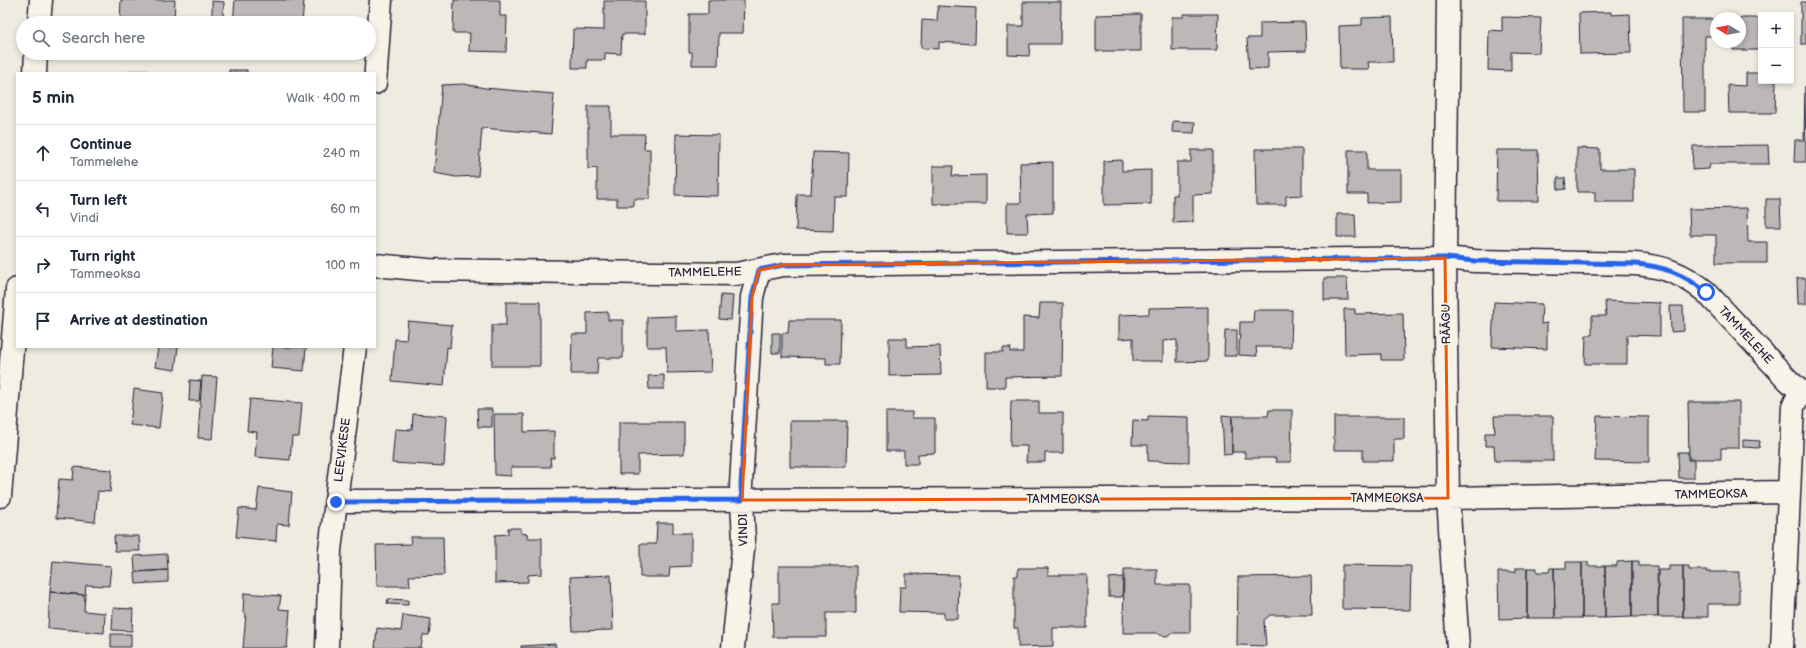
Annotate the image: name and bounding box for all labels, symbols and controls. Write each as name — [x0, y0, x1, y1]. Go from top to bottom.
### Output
north arrow — [1710, 12, 1746, 48]
map controls — [1758, 12, 1794, 84]
button: + — [1758, 12, 1794, 48]
search box — [16, 16, 376, 60]
icon: search — [30, 27, 52, 49]
text: Search here — [62, 29, 145, 48]
button: − — [1758, 48, 1794, 84]
text: 5 min — [32, 88, 75, 108]
text: Walk · 400 m — [286, 90, 360, 106]
text: Continue — [70, 135, 132, 154]
icon: ahead — [32, 142, 54, 164]
text: 240 m — [323, 145, 360, 161]
text: Tammelehe — [70, 154, 138, 170]
text: Turn left — [70, 191, 127, 210]
icon: left — [32, 198, 54, 220]
text: 60 m — [330, 201, 360, 217]
text: Vindi — [70, 210, 99, 226]
text: Turn right — [70, 247, 135, 266]
icon: right — [32, 254, 54, 276]
text: 100 m — [325, 257, 360, 273]
street label: TAMMELEHE — [668, 264, 742, 281]
text: Tammeoksa — [70, 266, 141, 282]
route start — [1697, 283, 1715, 301]
street label: TAMMELEHE — [1715, 303, 1776, 367]
street label: RÄÄGU — [1438, 304, 1454, 344]
icon: arrive — [32, 310, 54, 332]
text: Arrive at destination — [70, 311, 208, 330]
street label: LEEVIKESE — [331, 417, 354, 483]
street label: TAMMEOKSA — [1674, 486, 1748, 503]
street label: TAMMEOKSA — [1350, 491, 1424, 506]
street label: TAMMEOKSA — [1026, 492, 1100, 507]
route end — [327, 493, 345, 511]
street label: VINDI — [736, 513, 751, 546]

